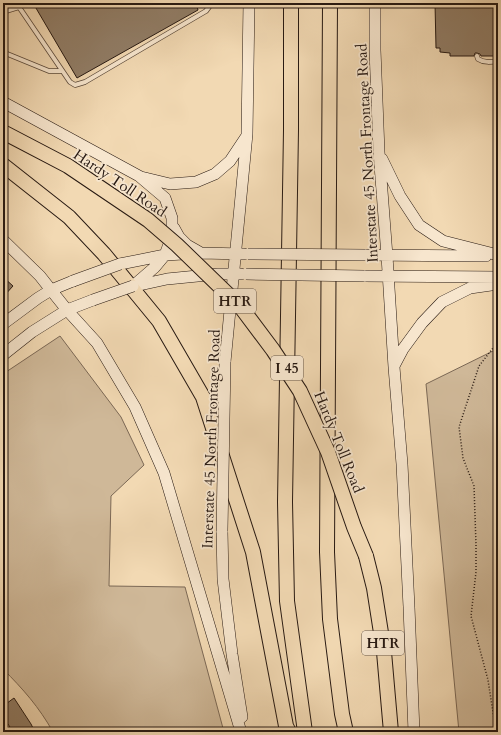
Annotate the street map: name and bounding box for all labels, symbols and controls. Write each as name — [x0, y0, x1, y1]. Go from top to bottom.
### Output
street label: Interstate 45 North Frontage Road — [351, 43, 383, 263]
street label: Hardy Toll Road — [70, 144, 170, 222]
road number: HTR — [214, 289, 256, 313]
street label: Interstate 45 North Frontage Road — [197, 329, 225, 549]
road number: I 45 — [271, 356, 303, 380]
street label: Hardy Toll Road — [309, 388, 369, 496]
road number: HTR — [362, 631, 404, 655]

